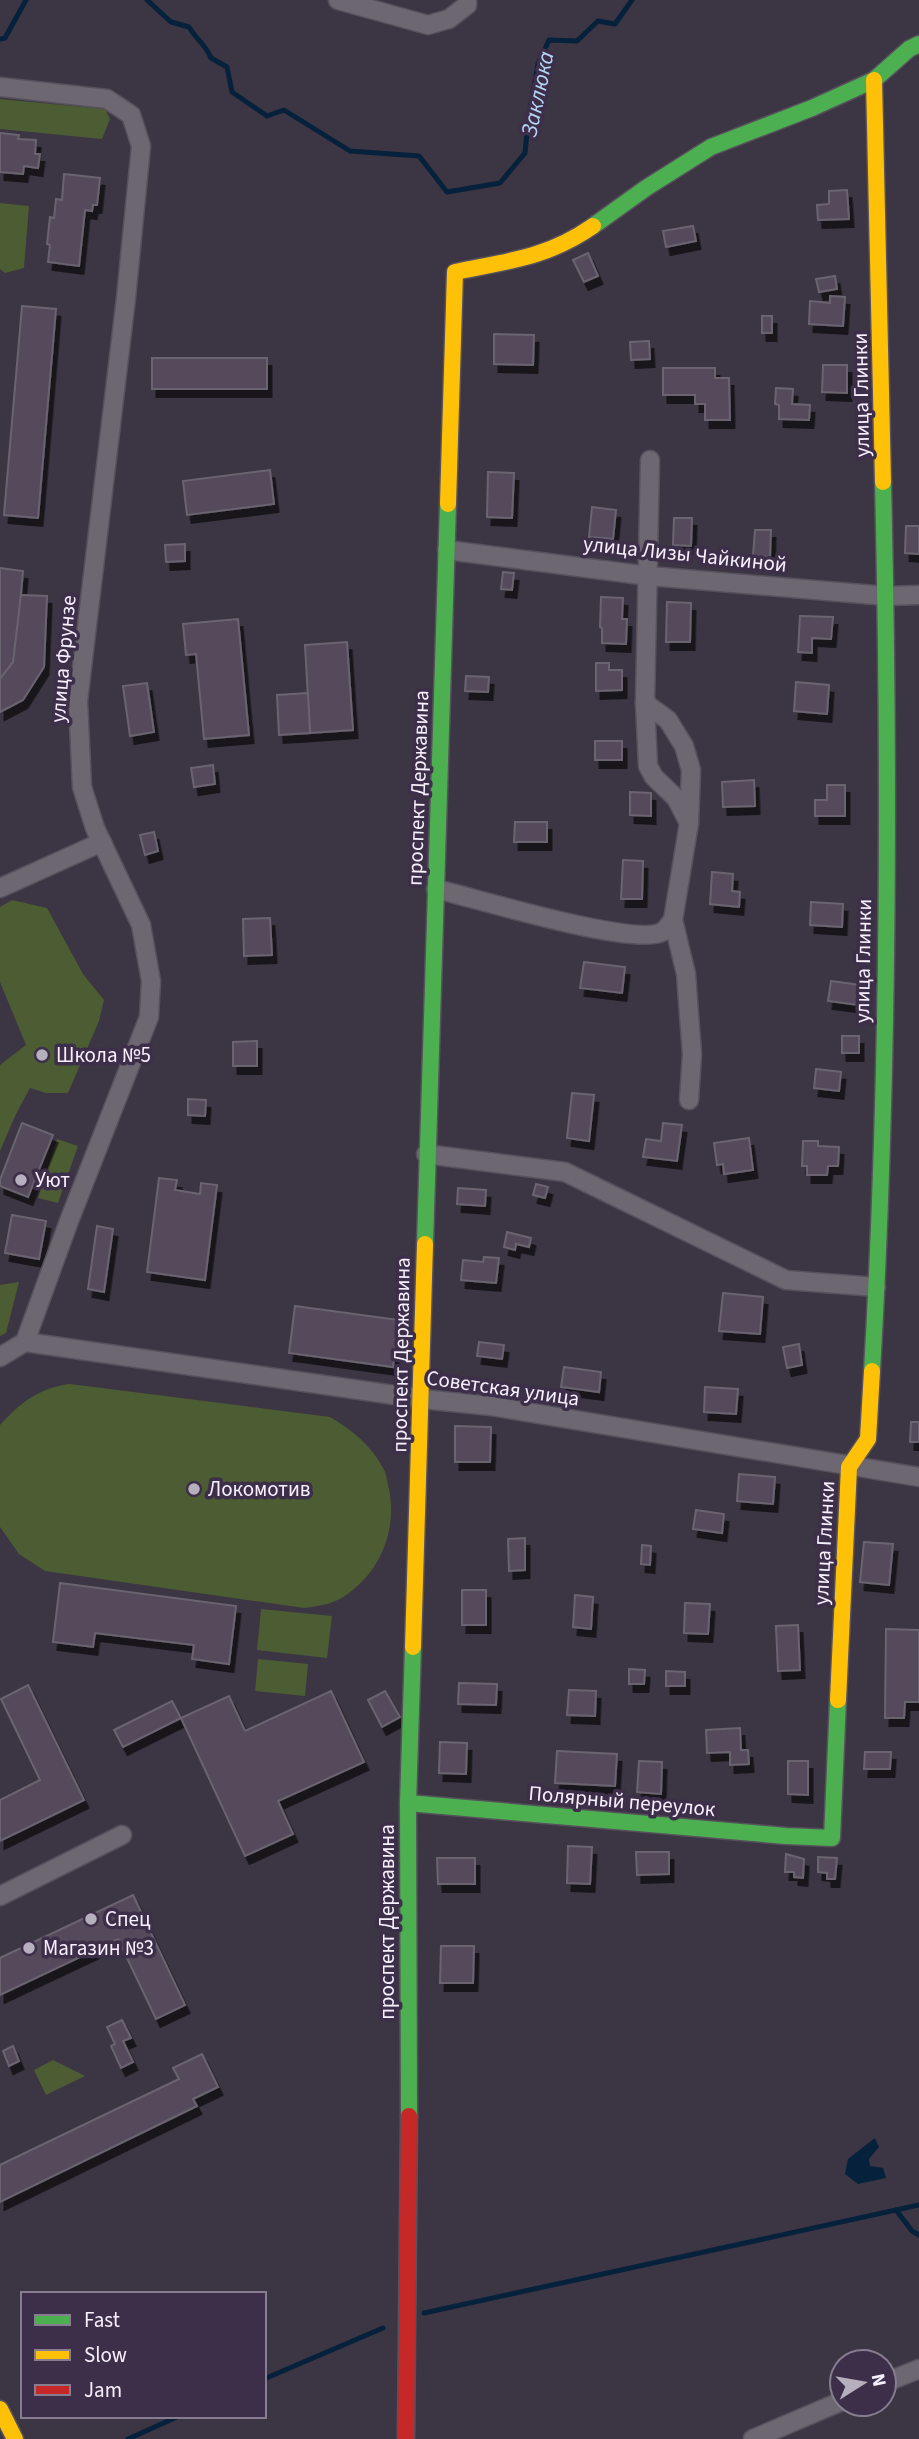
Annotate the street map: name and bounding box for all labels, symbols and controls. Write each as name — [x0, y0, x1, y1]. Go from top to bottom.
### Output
water label: Заклюка — [512, 48, 563, 140]
street label: улица Глинки — [845, 333, 877, 457]
street label: улица Лизы Чайкиной — [582, 528, 788, 580]
street label: улица Фрунзе — [42, 594, 84, 724]
street label: проспект Державина — [400, 690, 436, 886]
street label: улица Глинки — [847, 899, 879, 1023]
place label: Школа №5 — [56, 1040, 151, 1070]
marker: Школа №5 — [34, 1047, 50, 1063]
place label: Уют — [35, 1165, 70, 1195]
marker: Уют — [13, 1172, 29, 1188]
street label: проспект Державина — [384, 1257, 418, 1453]
street label: Советская улица — [425, 1362, 581, 1414]
place label: Локомотив — [208, 1474, 311, 1504]
street label: улица Глинки — [806, 1480, 842, 1606]
marker: Локомотив — [186, 1481, 202, 1497]
street label: Полярный переулок — [527, 1778, 717, 1824]
street label: проспект Державина — [372, 1824, 402, 2020]
place label: Спец — [105, 1904, 151, 1934]
marker: Спец — [83, 1911, 99, 1927]
place label: Магазин №3 — [43, 1933, 154, 1963]
marker: Магазин №3 — [21, 1940, 37, 1956]
legend — [21, 2292, 266, 2418]
text: Fast — [84, 2305, 120, 2335]
text: Slow — [84, 2340, 127, 2370]
north arrow — [828, 2348, 898, 2418]
text: N — [864, 2371, 893, 2389]
text: Jam — [84, 2375, 122, 2405]

